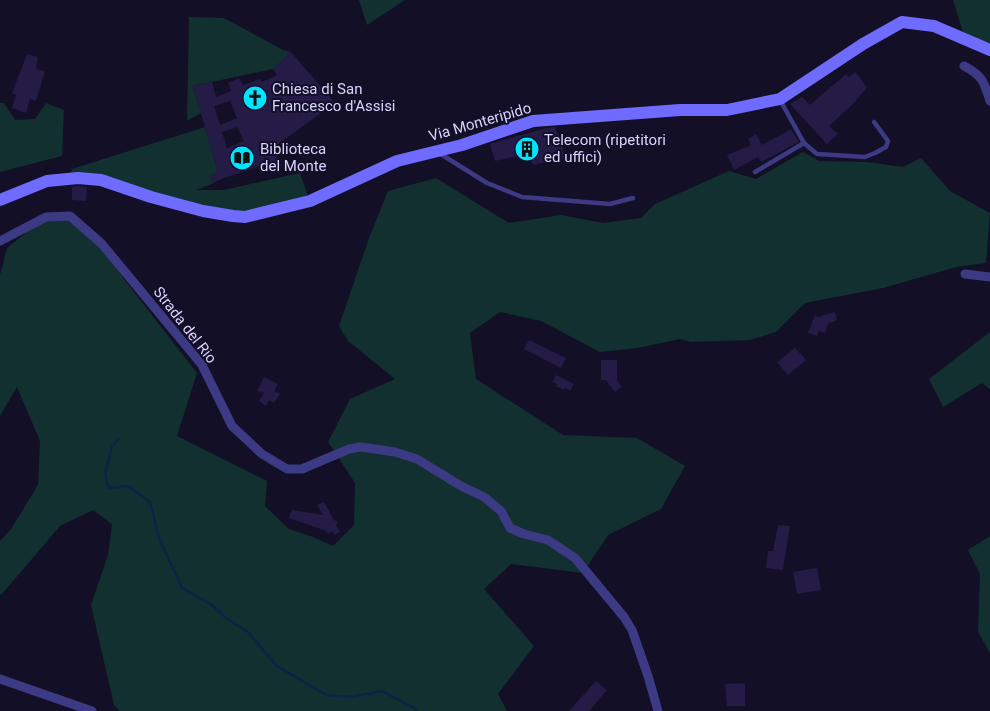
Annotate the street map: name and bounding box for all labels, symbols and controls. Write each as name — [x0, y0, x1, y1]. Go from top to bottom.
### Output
place label: Chiesa di San Francesco d'Assisi — [272, 80, 396, 115]
church icon: Chiesa di San Francesco d'Assisi — [242, 85, 268, 111]
street label: Via Monteripido — [427, 99, 533, 145]
place label: Telecom (ripetitori ed uffici) — [544, 131, 666, 166]
building icon: Telecom (ripetitori ed uffici) — [514, 136, 540, 162]
place label: Biblioteca del Monte — [260, 140, 327, 175]
library icon: Biblioteca del Monte — [229, 145, 255, 171]
street label: Strada del Rio — [149, 283, 221, 367]

